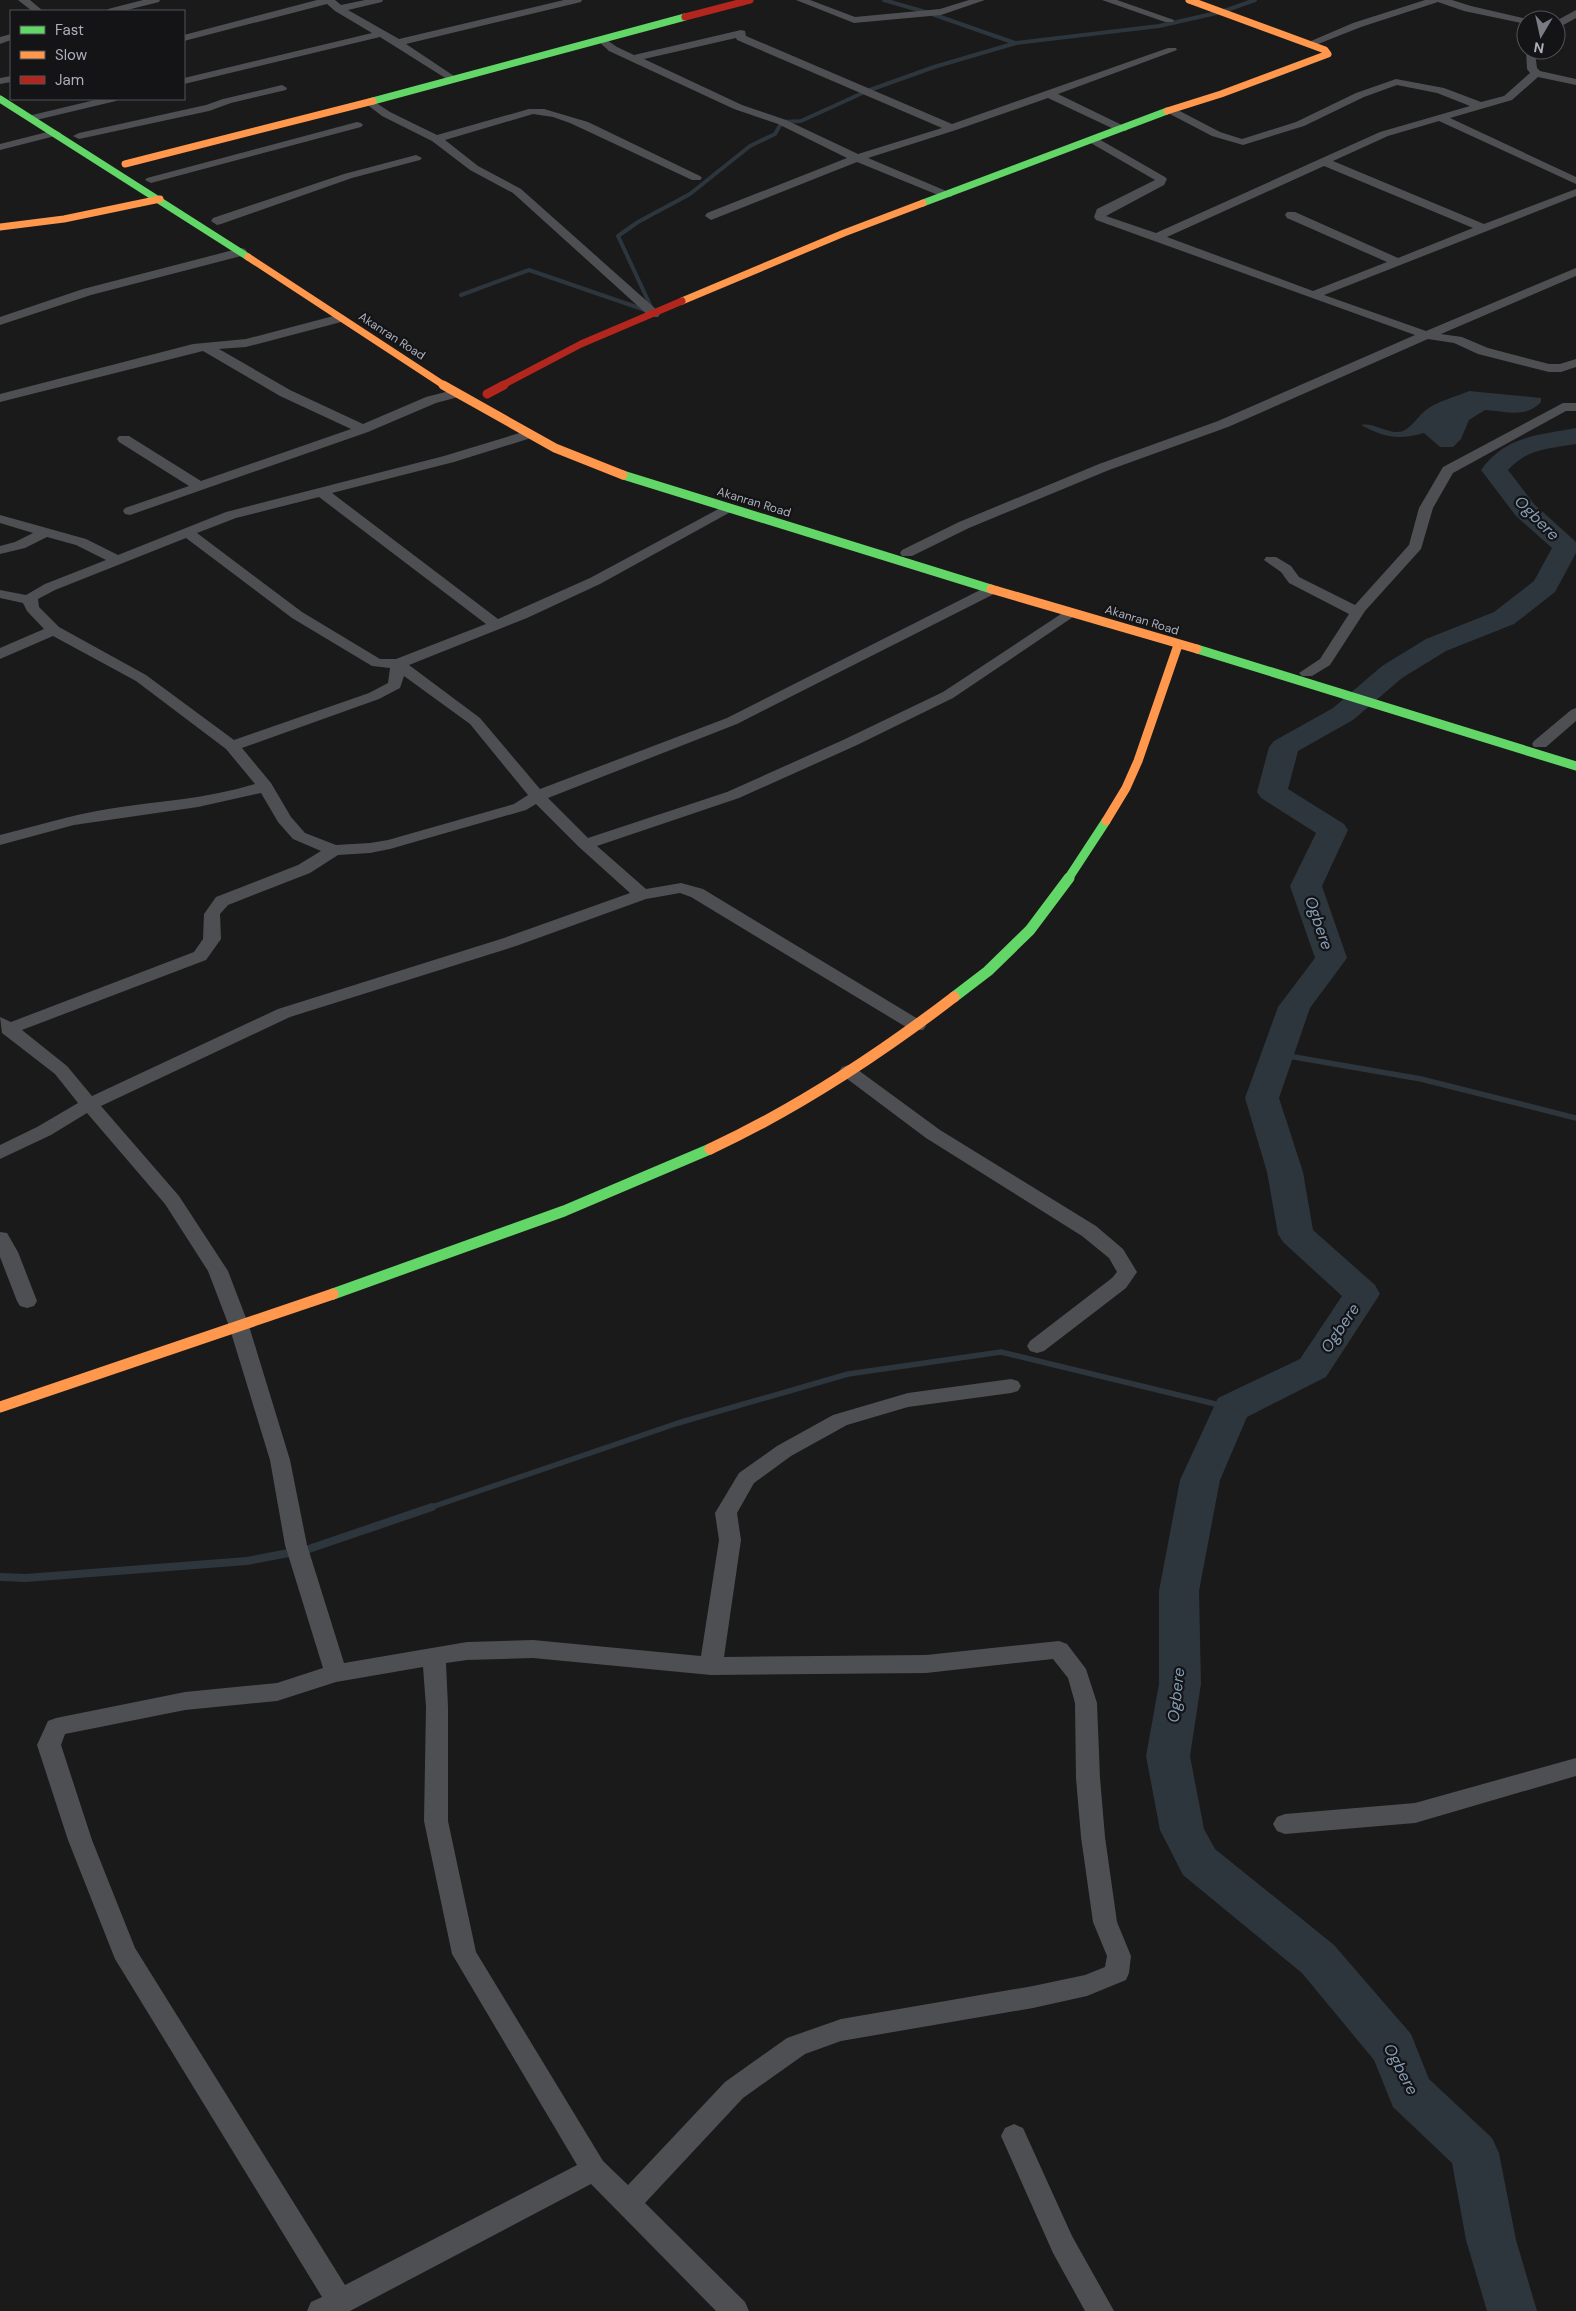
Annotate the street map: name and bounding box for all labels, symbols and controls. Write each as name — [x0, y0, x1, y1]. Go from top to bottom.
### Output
legend — [10, 10, 185, 100]
north arrow — [1516, 10, 1566, 60]
text: Fast — [55, 20, 84, 40]
text: N — [1533, 38, 1545, 58]
text: Slow — [55, 45, 88, 65]
text: Jam — [55, 70, 84, 90]
street label: Akanran Road — [356, 308, 428, 364]
street label: Akanran Road — [715, 483, 793, 521]
water label: Ogbere — [1510, 491, 1564, 545]
street label: Akanran Road — [1103, 601, 1181, 639]
water label: Ogbere — [1300, 893, 1338, 953]
water label: Ogbere — [1316, 1299, 1364, 1357]
water label: Ogbere — [1163, 1666, 1189, 1724]
water label: Ogbere — [1379, 2040, 1423, 2098]

